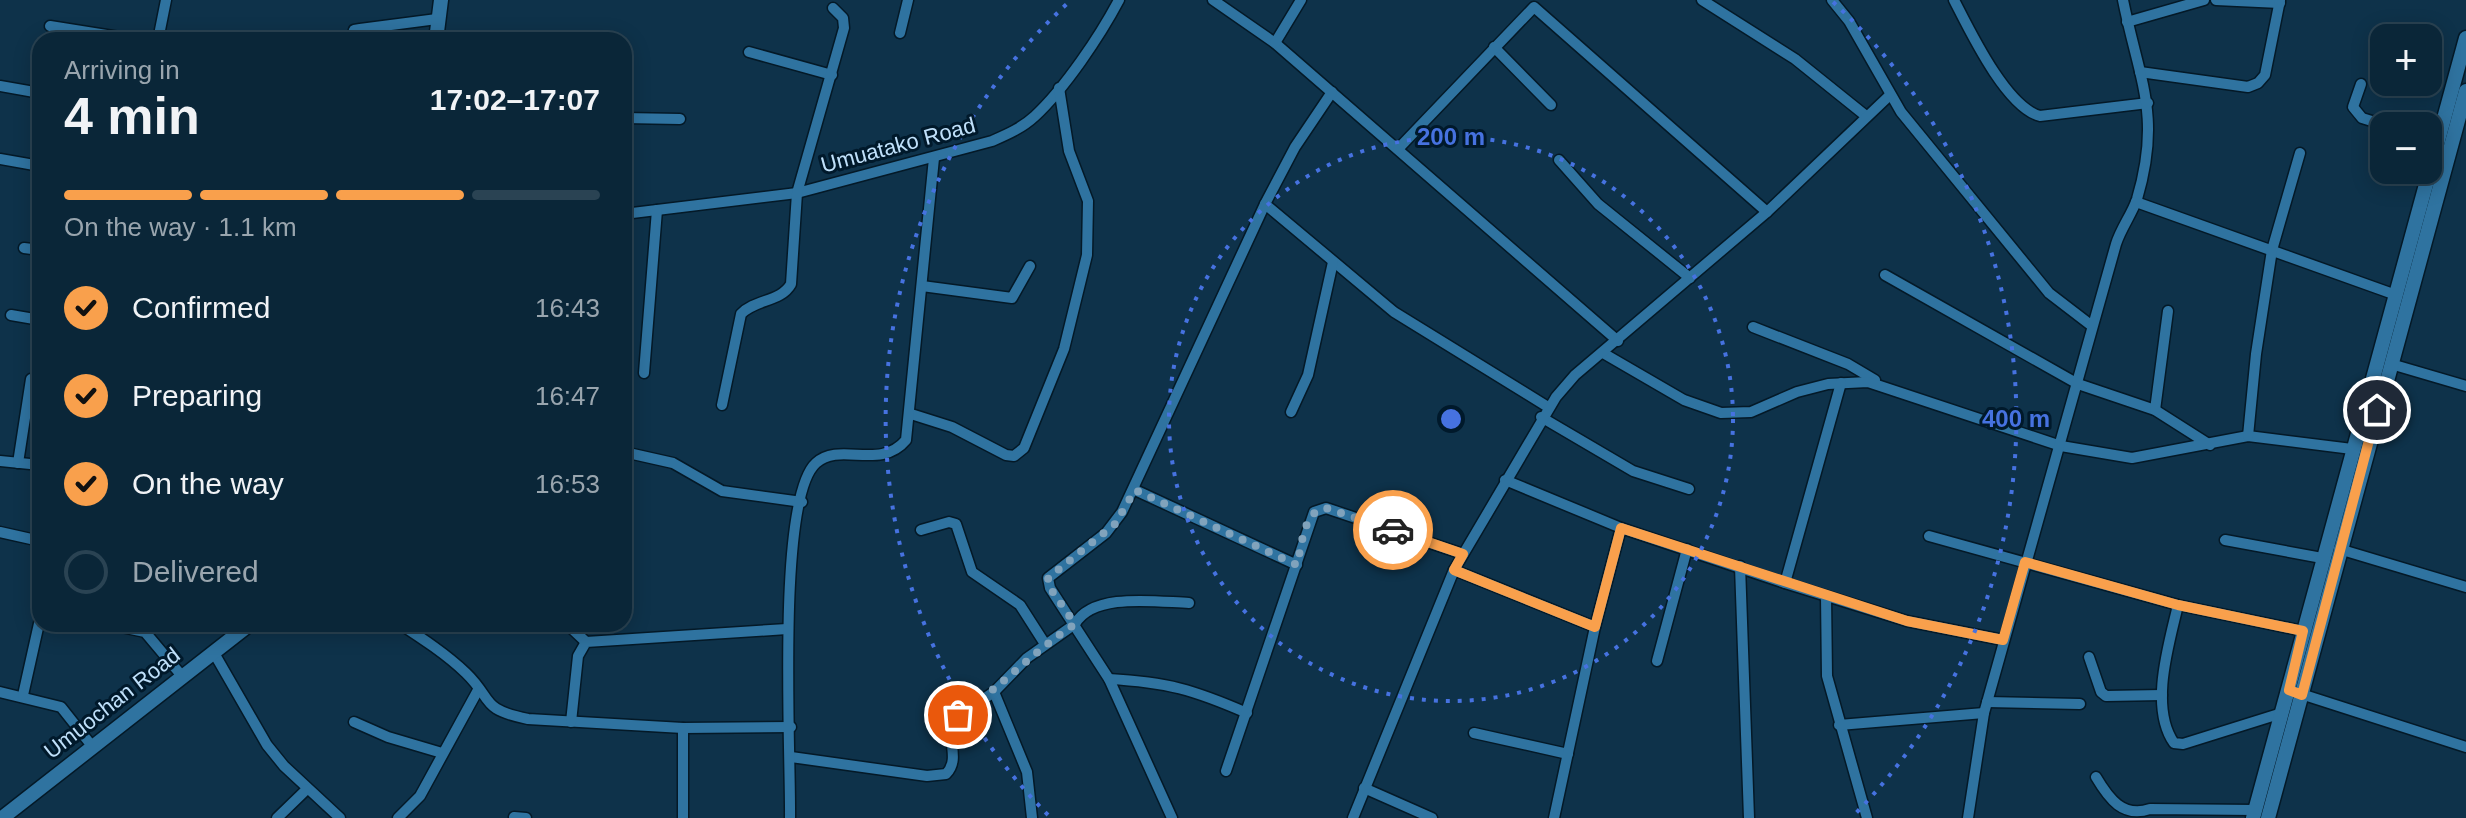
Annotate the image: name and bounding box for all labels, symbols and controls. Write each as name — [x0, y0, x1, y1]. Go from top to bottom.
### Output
map controls — [2370, 24, 2442, 184]
button: + — [2370, 24, 2442, 96]
text: Arriving in — [64, 55, 180, 85]
text: 17:02–17:07 — [430, 83, 600, 116]
text: 4 min — [64, 87, 200, 145]
street label: Umuatako Road — [818, 112, 978, 178]
button: − — [2370, 112, 2442, 184]
text: 200 m — [1417, 123, 1485, 150]
text: On the way · 1.1 km — [64, 212, 297, 242]
icon: check — [64, 286, 108, 330]
text: Confirmed — [132, 291, 270, 324]
text: 16:43 — [535, 293, 600, 323]
icon: check — [64, 374, 108, 418]
pin — [2343, 376, 2411, 444]
text: Preparing — [132, 379, 262, 412]
text: 16:47 — [535, 381, 600, 411]
icon: home — [2355, 388, 2399, 432]
centre of rings — [1437, 405, 1465, 433]
text: 400 m — [1982, 405, 2050, 432]
icon: check — [64, 462, 108, 506]
text: On the way — [132, 467, 284, 500]
text: 16:53 — [535, 469, 600, 499]
courier — [1353, 490, 1433, 570]
icon: car — [1371, 508, 1415, 552]
text: Delivered — [132, 555, 259, 588]
street label: Umuochan Road — [39, 642, 185, 764]
pin — [924, 681, 992, 749]
icon: bag — [936, 693, 980, 737]

